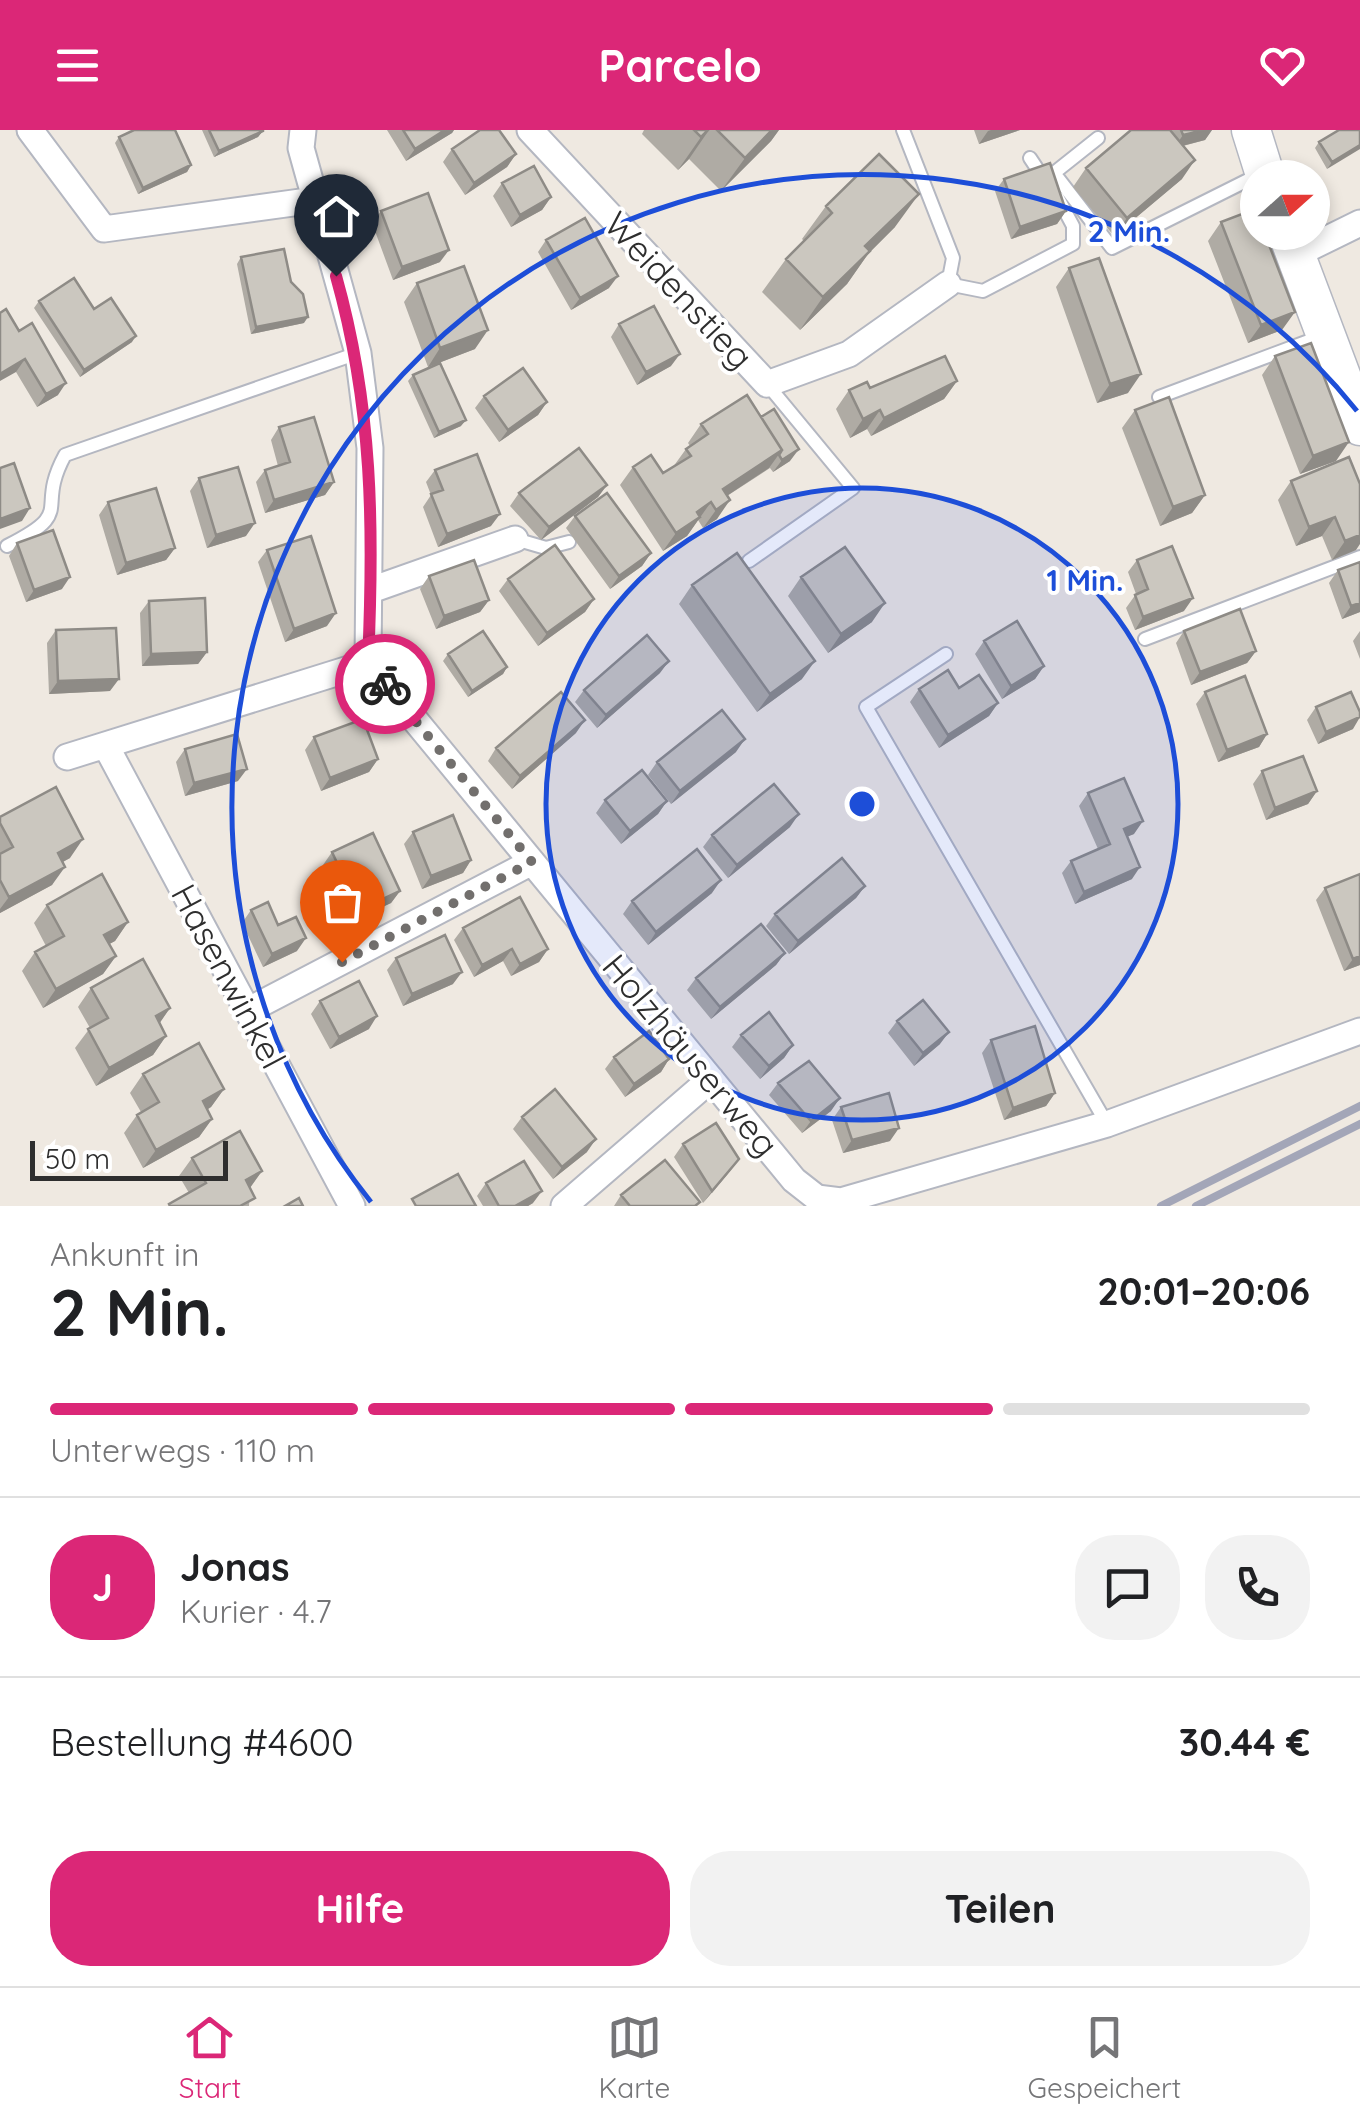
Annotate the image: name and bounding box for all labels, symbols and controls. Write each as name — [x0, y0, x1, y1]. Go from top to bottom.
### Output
text: Parcelo — [598, 37, 762, 93]
icon: menu — [50, 38, 105, 93]
icon: heart — [1255, 38, 1310, 93]
north arrow — [1240, 160, 1330, 250]
map controls — [1240, 160, 1330, 250]
pin — [294, 174, 379, 277]
icon: home — [309, 189, 364, 244]
street label: Weidenstieg — [595, 202, 763, 378]
text: 2 Min. — [1088, 212, 1170, 250]
text: 1 Min. — [1046, 561, 1124, 599]
courier — [335, 634, 435, 734]
icon: bike — [358, 657, 413, 712]
centre of rings — [844, 786, 880, 822]
pin — [300, 860, 385, 963]
icon: bag — [315, 875, 370, 930]
street label: Hasenwinkel — [162, 876, 296, 1076]
street label: Holzhäuserweg — [593, 945, 789, 1165]
scale bar — [30, 1136, 228, 1180]
text: 50 m — [45, 1141, 110, 1176]
text: Ankunft in — [50, 1234, 199, 1274]
text: 20:01–20:06 — [1097, 1267, 1310, 1315]
text: 2 Min. — [50, 1271, 229, 1352]
text: Unterwegs · 110 m — [50, 1430, 315, 1470]
button: chat — [1075, 1535, 1180, 1640]
button: phone — [1205, 1535, 1310, 1640]
text: Jonas — [180, 1543, 290, 1591]
text: J — [92, 1563, 113, 1611]
text: Kurier · 4.7 — [180, 1591, 332, 1631]
text: Bestellung #4600 — [50, 1718, 354, 1766]
text: 30.44 € — [1179, 1718, 1310, 1766]
button: Hilfe — [50, 1851, 670, 1966]
button: Teilen — [690, 1851, 1310, 1966]
tab: Start — [179, 2010, 241, 2105]
tab: Karte — [598, 2010, 670, 2105]
tab: Gespeichert — [1028, 2010, 1181, 2105]

